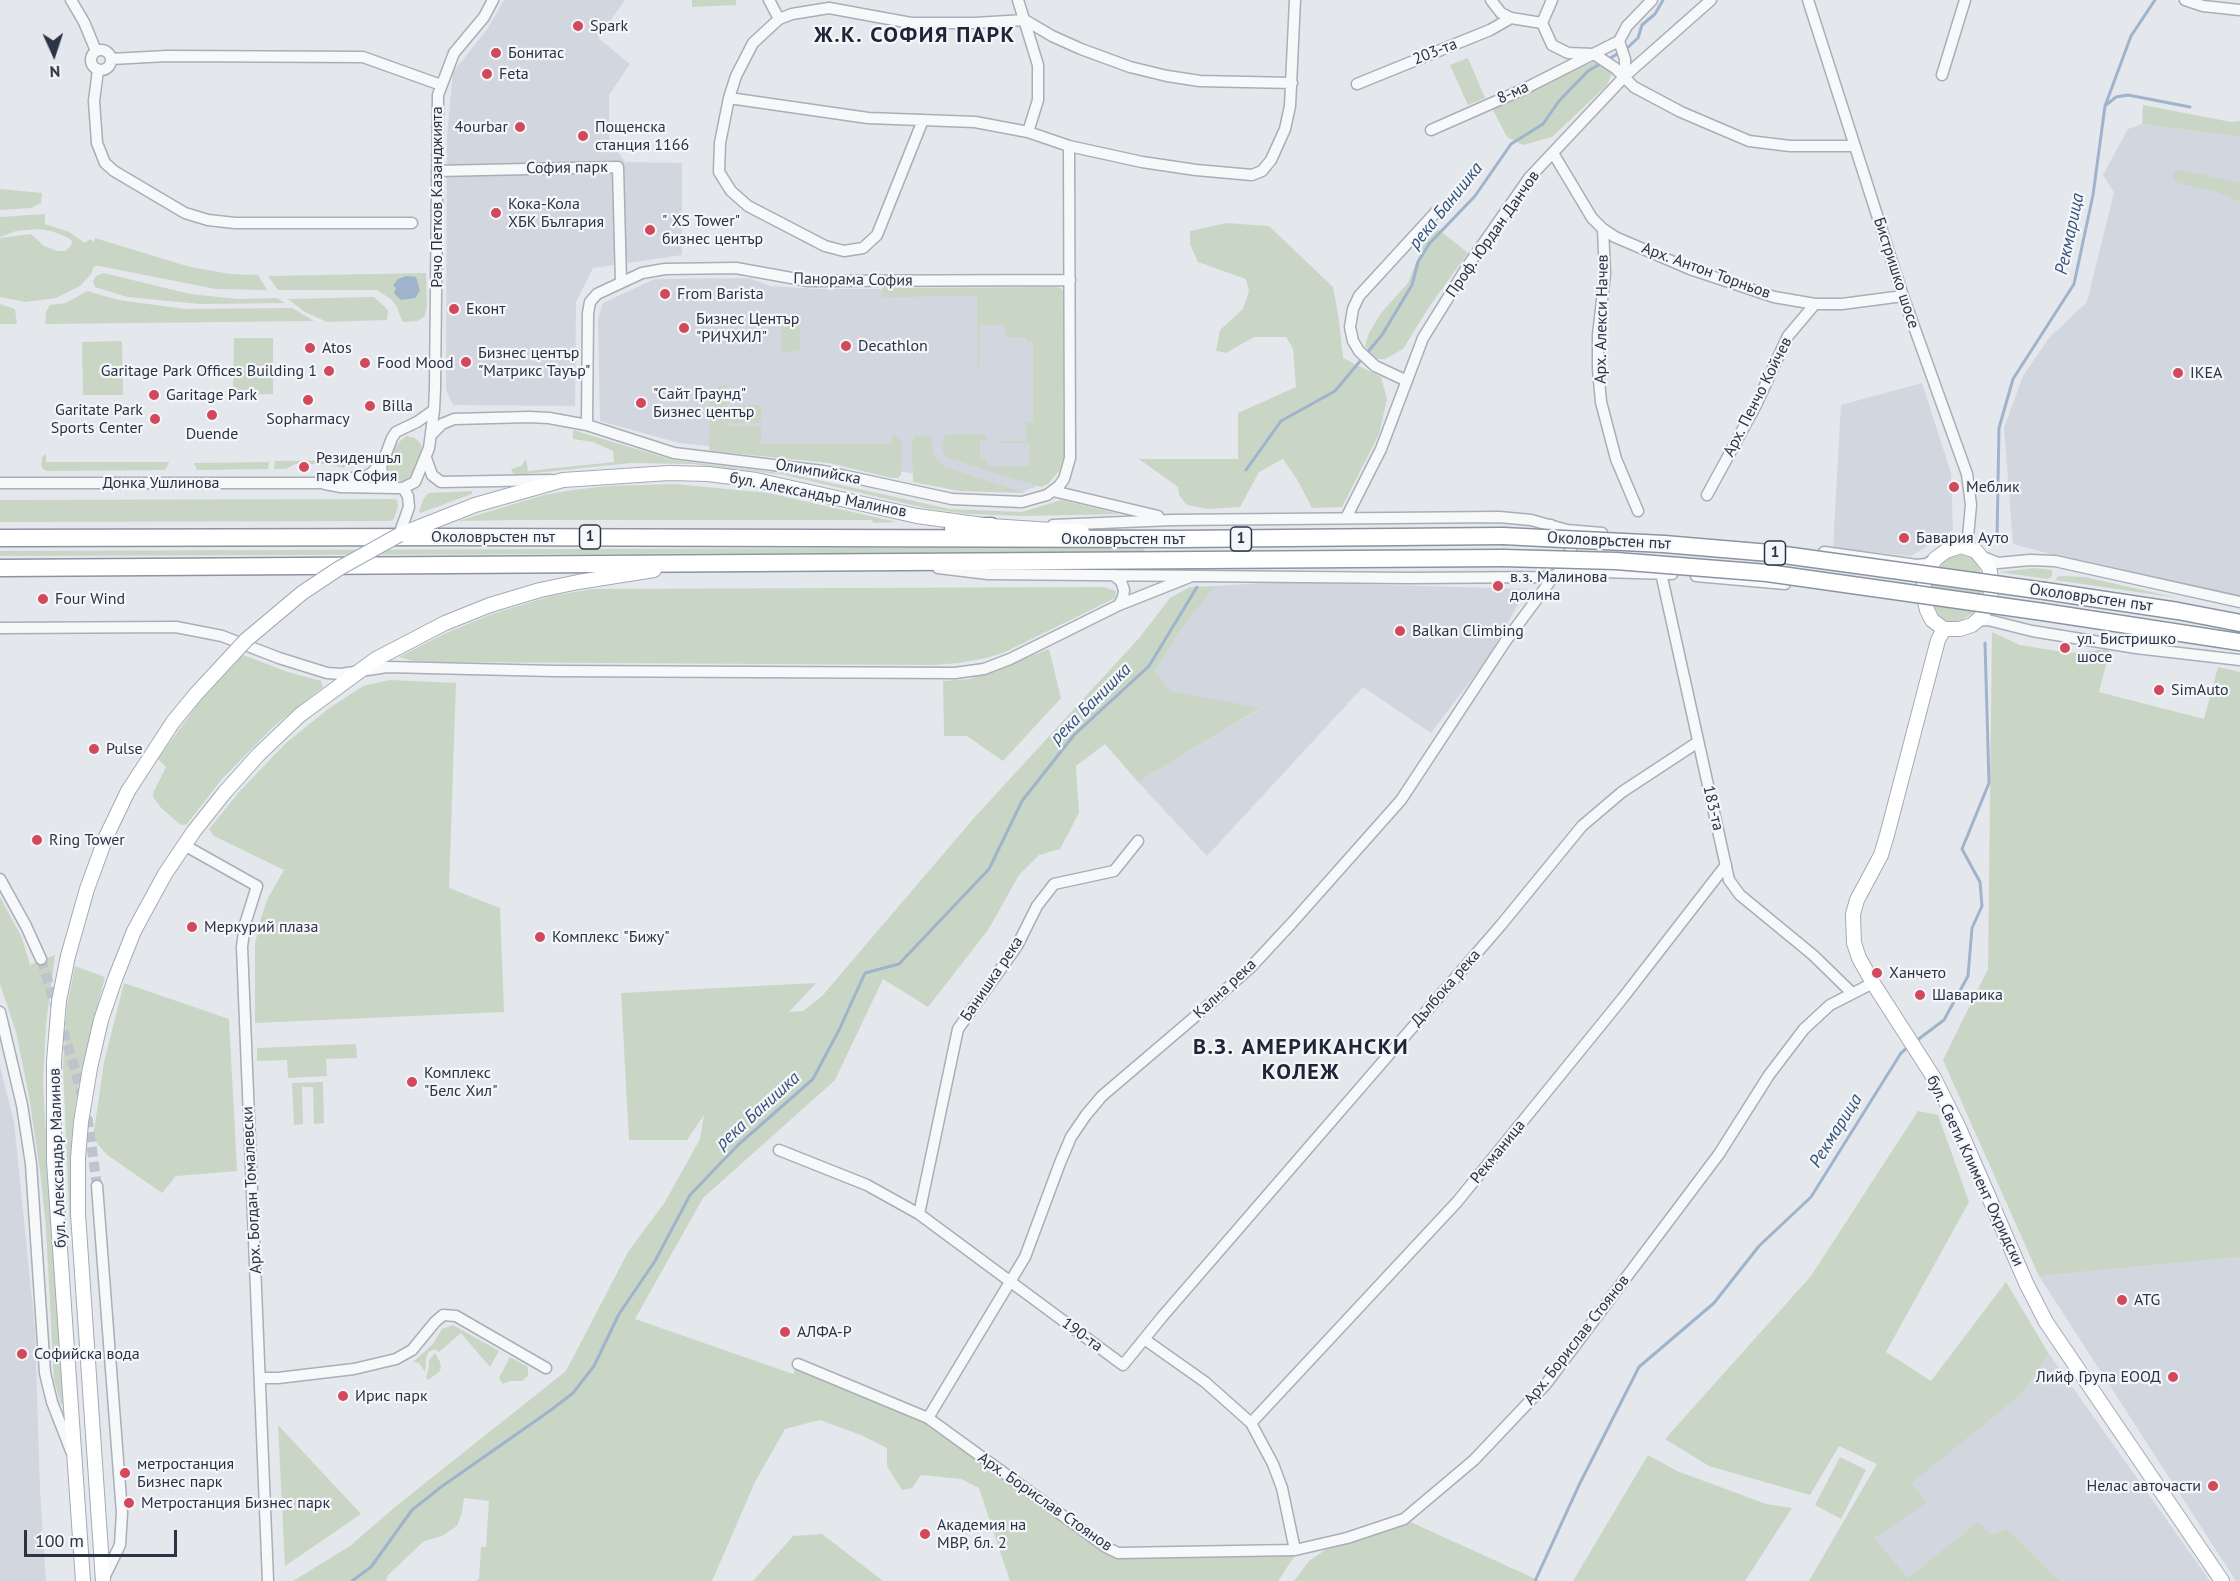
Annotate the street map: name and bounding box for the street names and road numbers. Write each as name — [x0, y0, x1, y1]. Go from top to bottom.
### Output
street label: 203-та — [1410, 35, 1460, 69]
street label: 8-ма — [1494, 78, 1532, 108]
street label: Рачо Петков Казанджията — [427, 106, 447, 288]
street label: София парк — [526, 158, 608, 178]
street label: Проф. Юрдан Данчов — [1442, 167, 1544, 301]
street label: Бистришко шосе — [1869, 215, 1923, 331]
street label: Арх. Антон Торньов — [1639, 239, 1773, 303]
street label: Арх. Алекси Начев — [1591, 254, 1613, 384]
street label: Панорама София — [793, 269, 913, 291]
street label: Арх. Пенчо Койчев — [1720, 334, 1796, 460]
street label: Олимпийска — [774, 455, 862, 489]
street label: бул. Александър Малинов — [728, 468, 908, 522]
street label: Донка Ушлинова — [102, 473, 220, 493]
road number: 1 — [580, 525, 600, 549]
street label: Околовръстен път — [431, 527, 555, 547]
road number: 1 — [1230, 527, 1252, 551]
street label: Околовръстен път — [1547, 528, 1671, 554]
street label: Околовръстен път — [1061, 529, 1185, 549]
road number: 1 — [1764, 541, 1786, 565]
street label: Околовръстен път — [2028, 580, 2154, 616]
street label: 183-та — [1698, 783, 1728, 833]
street label: Банишка река — [957, 933, 1027, 1025]
street label: Дълбока река — [1407, 946, 1485, 1030]
street label: Кална река — [1190, 955, 1260, 1023]
street label: бул. Александър Малинов — [45, 1068, 71, 1248]
street label: бул. Свети Климент Охридски — [1922, 1072, 2028, 1270]
street label: Арх. Богдан Томалевски — [238, 1106, 266, 1274]
street label: Рекманица — [1466, 1116, 1530, 1188]
street label: Арх. Борислав Стоянов — [1520, 1271, 1634, 1409]
street label: 190-та — [1058, 1314, 1106, 1356]
street label: Арх. Борислав Стоянов — [974, 1448, 1116, 1556]

